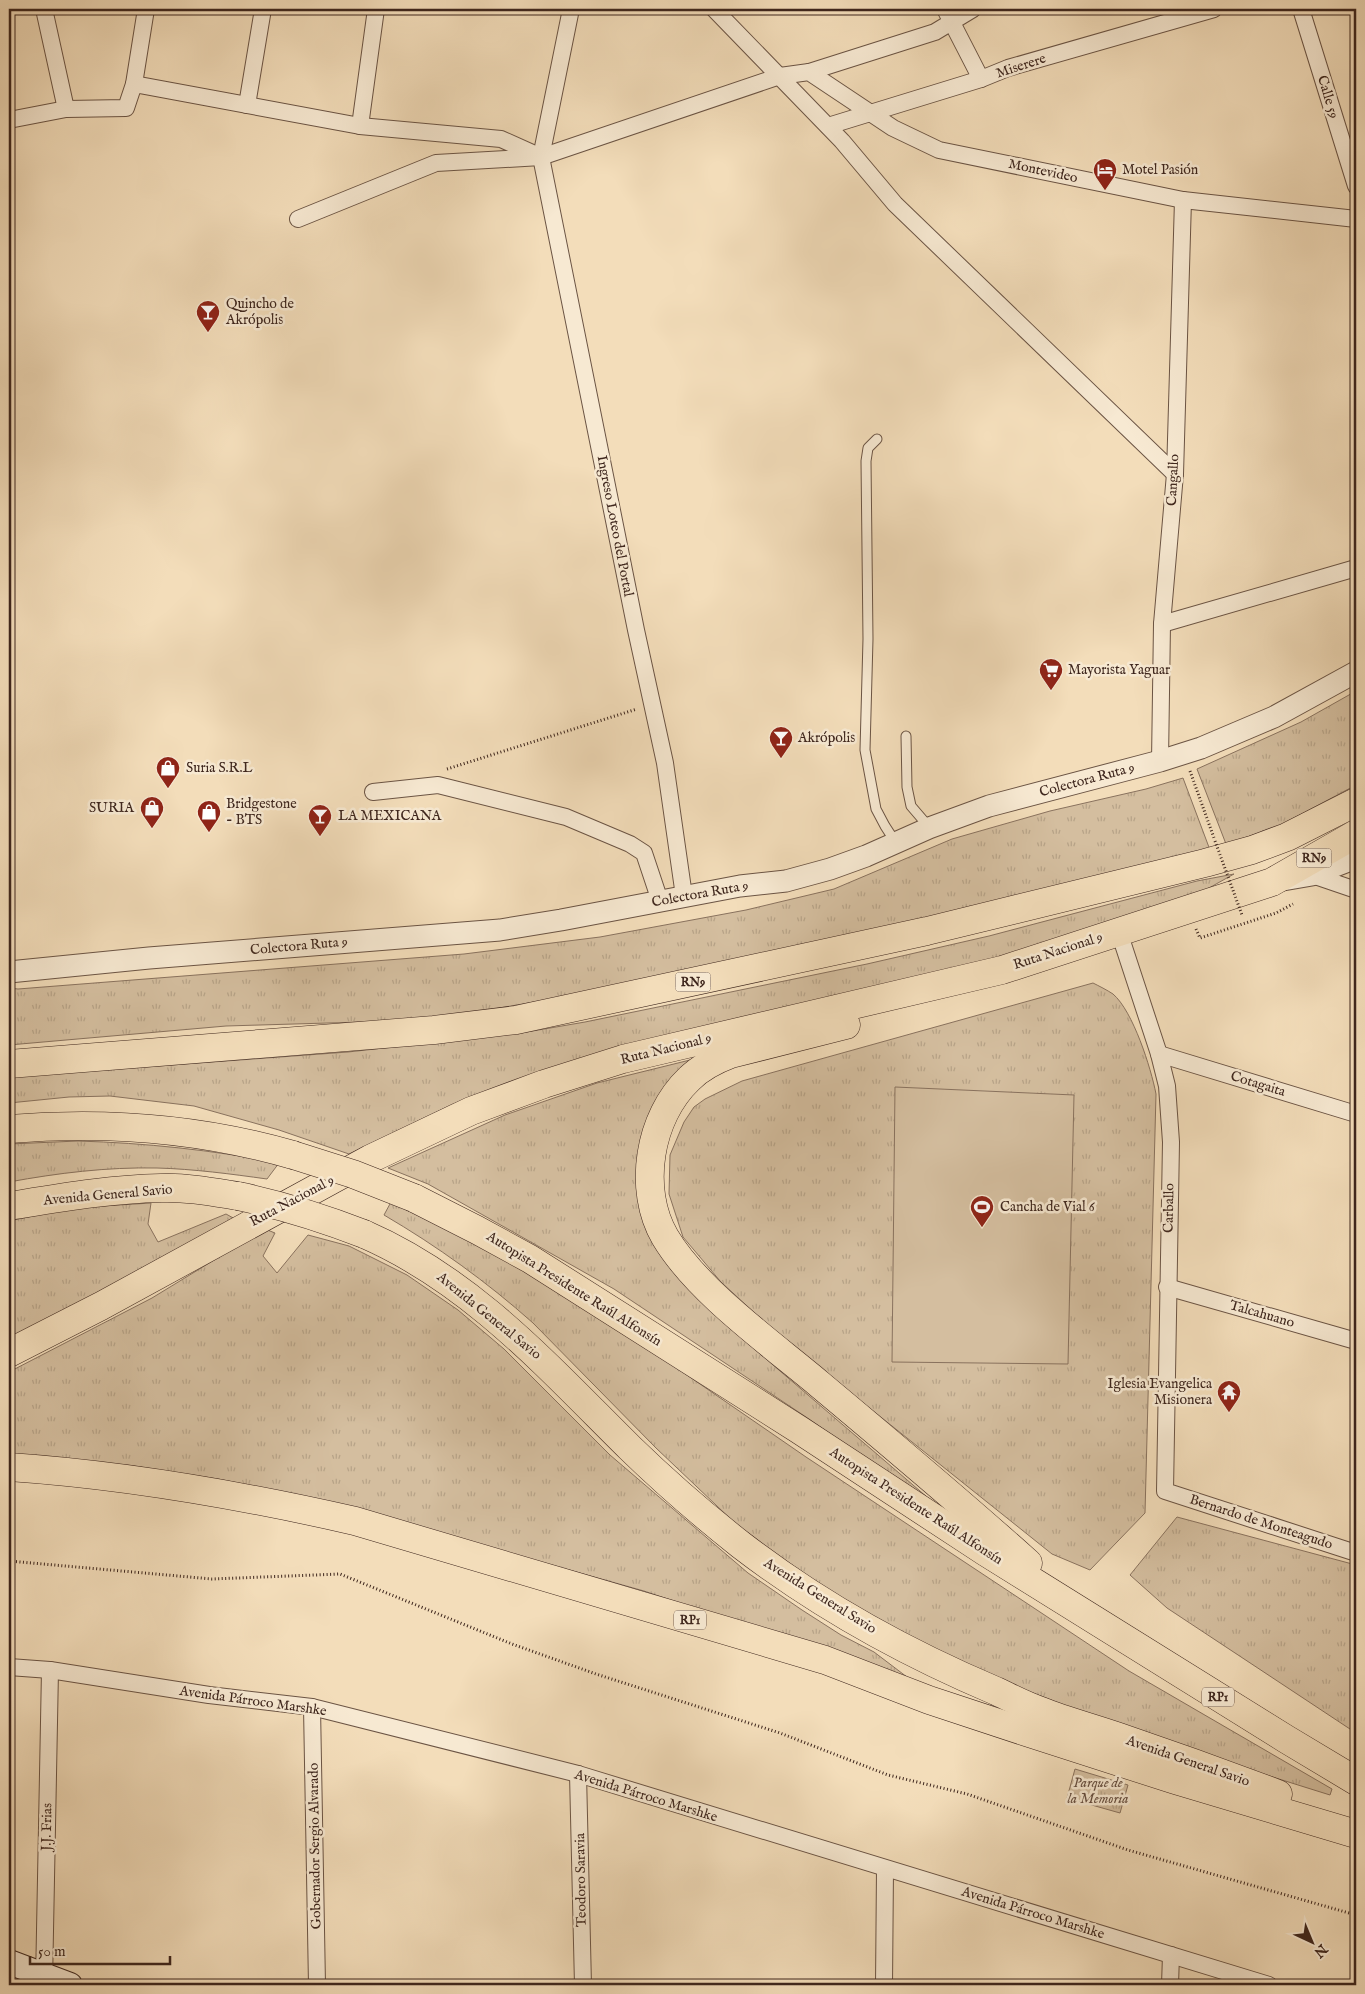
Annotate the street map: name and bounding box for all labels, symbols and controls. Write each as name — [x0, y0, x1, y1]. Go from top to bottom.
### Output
street label: Miserere — [994, 49, 1049, 83]
street label: Calle 59 — [1313, 73, 1343, 121]
street label: Montevideo — [1007, 155, 1080, 187]
hotel icon: Motel Pasión — [1092, 157, 1118, 191]
place label: Motel Pasión — [1122, 161, 1199, 179]
place label: Quincho de Akrópolis — [225, 295, 294, 329]
bar icon: Quincho de Akrópolis — [195, 299, 221, 333]
street label: Cangallo — [1163, 453, 1183, 507]
street label: Ingreso Loteo del Portal — [592, 454, 638, 598]
supermarket icon: Mayorista Yaguar — [1038, 657, 1064, 691]
place label: Mayorista Yaguar — [1068, 661, 1170, 679]
bar icon: Akrópolis — [768, 725, 794, 759]
place label: Akrópolis — [797, 729, 855, 747]
shop icon: Suria S.R.L — [155, 755, 181, 789]
place label: Suria S.R.L — [186, 759, 252, 777]
street label: Colectora Ruta 9 — [1037, 759, 1137, 801]
shop icon: SURIA — [139, 795, 165, 829]
place label: Bridgestone - BTS — [226, 795, 297, 829]
place label: SURIA — [89, 799, 135, 817]
shop icon: Bridgestone - BTS — [196, 799, 222, 833]
bar icon: LA MEXICANA — [307, 803, 333, 837]
place label: LA MEXICANA — [338, 807, 442, 825]
road number: RN9 — [1296, 848, 1332, 868]
street label: Colectora Ruta 9 — [650, 877, 750, 911]
street label: Ruta Nacional 9 — [1011, 928, 1105, 974]
street label: Colectora Ruta 9 — [249, 933, 349, 959]
road number: RN9 — [676, 972, 710, 992]
street label: Ruta Nacional 9 — [619, 1029, 713, 1069]
street label: Cotagaita — [1228, 1067, 1289, 1101]
street label: Ruta Nacional 9 — [247, 1171, 337, 1231]
street label: Avenida General Savio — [42, 1180, 174, 1210]
street label: Carballo — [1160, 1182, 1178, 1233]
sports icon: Cancha de Vial 6 — [969, 1194, 995, 1228]
place label: Cancha de Vial 6 — [1000, 1198, 1096, 1216]
street label: Autopista Presidente Raúl Alfonsín — [482, 1227, 665, 1351]
street label: Avenida General Savio — [432, 1268, 545, 1364]
street label: Talcahuano — [1227, 1296, 1297, 1332]
place label: Iglesia Evangelica Misionera — [1108, 1375, 1213, 1409]
temple icon: Iglesia Evangelica Misionera — [1216, 1379, 1242, 1413]
street label: Autopista Presidente Raúl Alfonsín — [825, 1443, 1007, 1569]
street label: Bernardo de Monteagudo — [1187, 1490, 1335, 1554]
street label: Avenida General Savio — [759, 1554, 880, 1638]
road number: RP1 — [674, 1610, 706, 1630]
street label: Avenida Párroco Marshke — [177, 1682, 328, 1720]
road number: RP1 — [1202, 1688, 1234, 1706]
street label: Avenida General Savio — [1123, 1731, 1253, 1791]
street label: Gobernador Sergio Alvarado — [305, 1762, 325, 1929]
street label: Avenida Párroco Marshke — [571, 1765, 720, 1826]
park label: Parque de la Memoria — [1068, 1774, 1128, 1808]
street label: J.J. Frias — [38, 1803, 56, 1853]
street label: Teodoro Saravia — [571, 1832, 591, 1927]
street label: Avenida Párroco Marshke — [958, 1882, 1107, 1943]
north arrow — [1288, 1916, 1338, 1966]
scale bar — [30, 1934, 170, 1966]
text: N — [1310, 1939, 1332, 1961]
text: 50 m — [38, 1942, 66, 1961]

